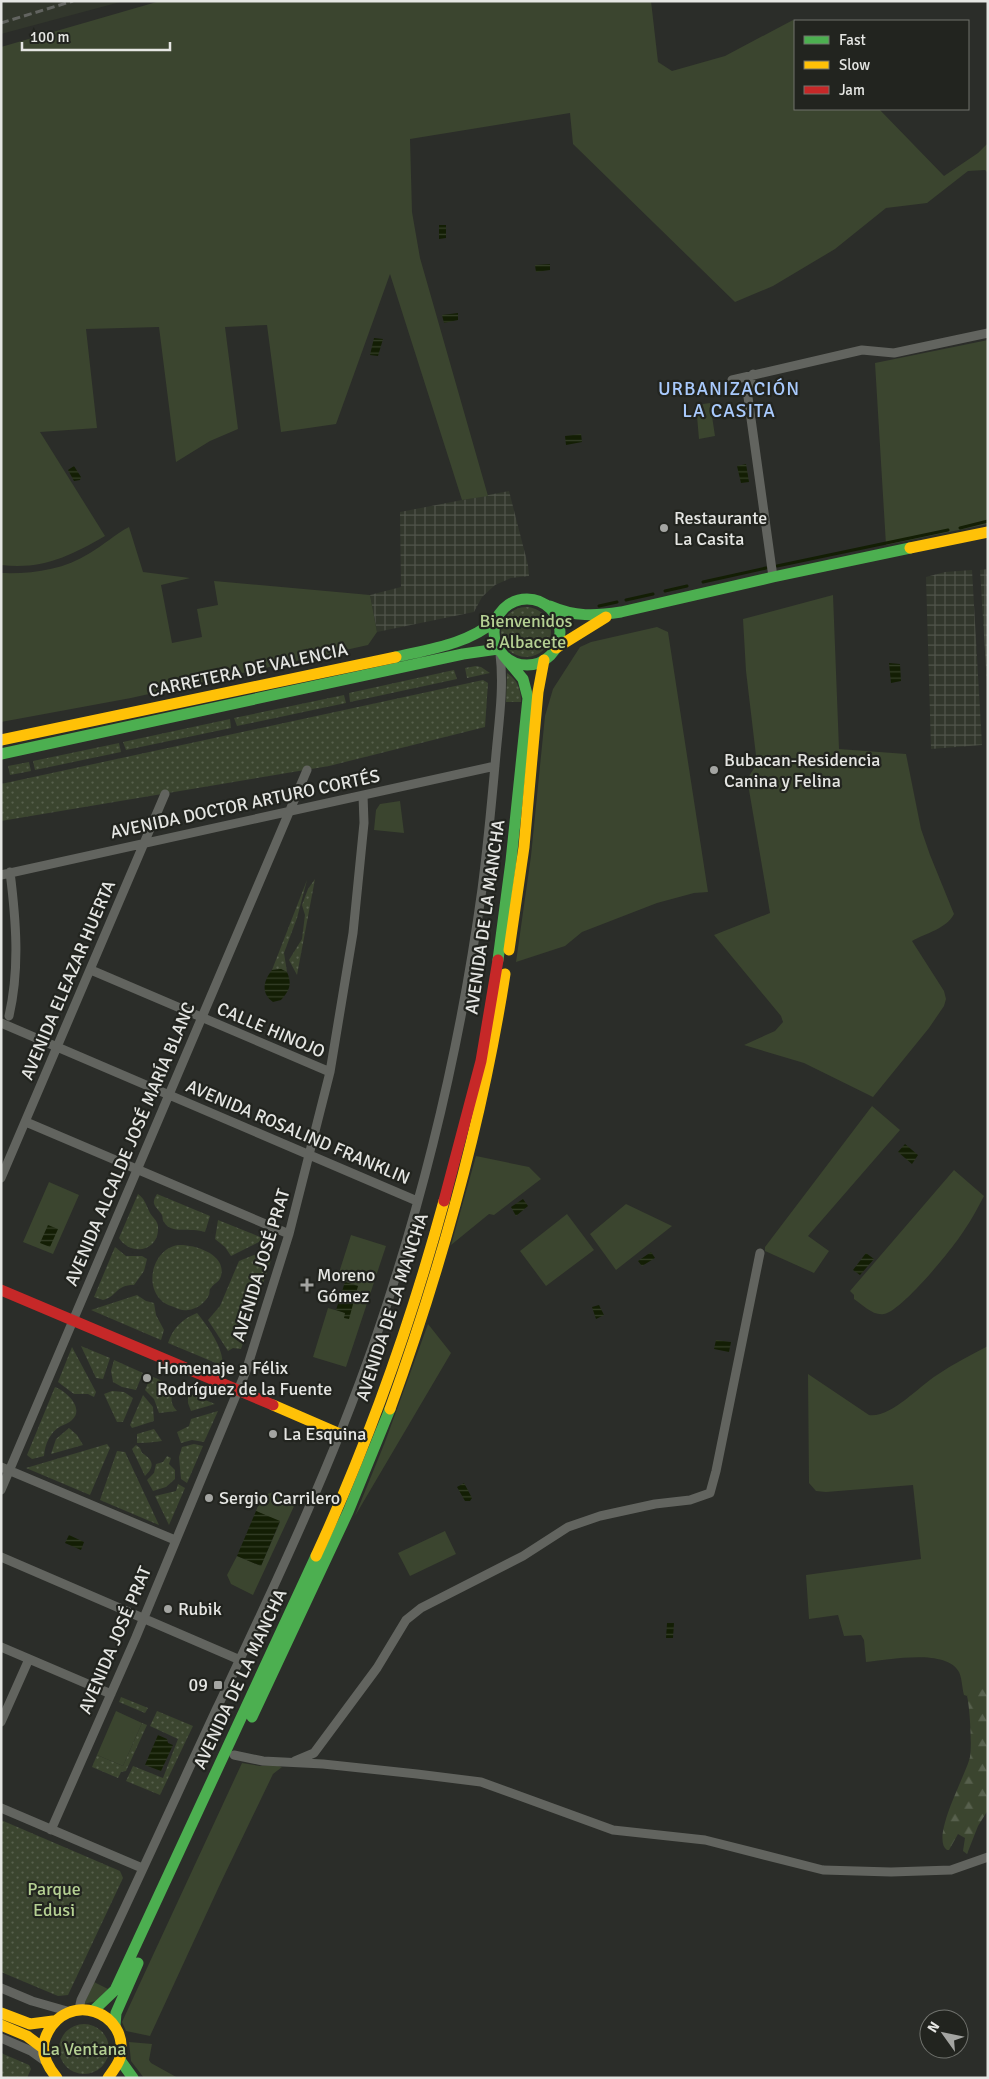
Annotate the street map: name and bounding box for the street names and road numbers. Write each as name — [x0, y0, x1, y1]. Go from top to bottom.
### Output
street label: CARRETERA DE VALENCIA — [146, 638, 350, 702]
street label: AVENIDA DOCTOR ARTURO CORTÉS — [108, 765, 382, 843]
street label: AVENIDA DE LA MANCHA — [460, 818, 510, 1016]
street label: AVENIDA ELEAZAR HUERTA — [16, 877, 120, 1083]
street label: CALLE HINOJO — [214, 997, 328, 1063]
street label: AVENIDA ALCALDE JOSÉ MARÍA BLANC — [60, 999, 200, 1289]
street label: AVENIDA ROSALIND FRANKLIN — [183, 1075, 413, 1189]
street label: AVENIDA JOSÉ PRAT — [227, 1186, 295, 1344]
street label: AVENIDA DE LA MANCHA — [351, 1210, 433, 1404]
street label: AVENIDA JOSÉ PRAT — [74, 1563, 156, 1717]
street label: AVENIDA DE LA MANCHA — [189, 1585, 291, 1773]

